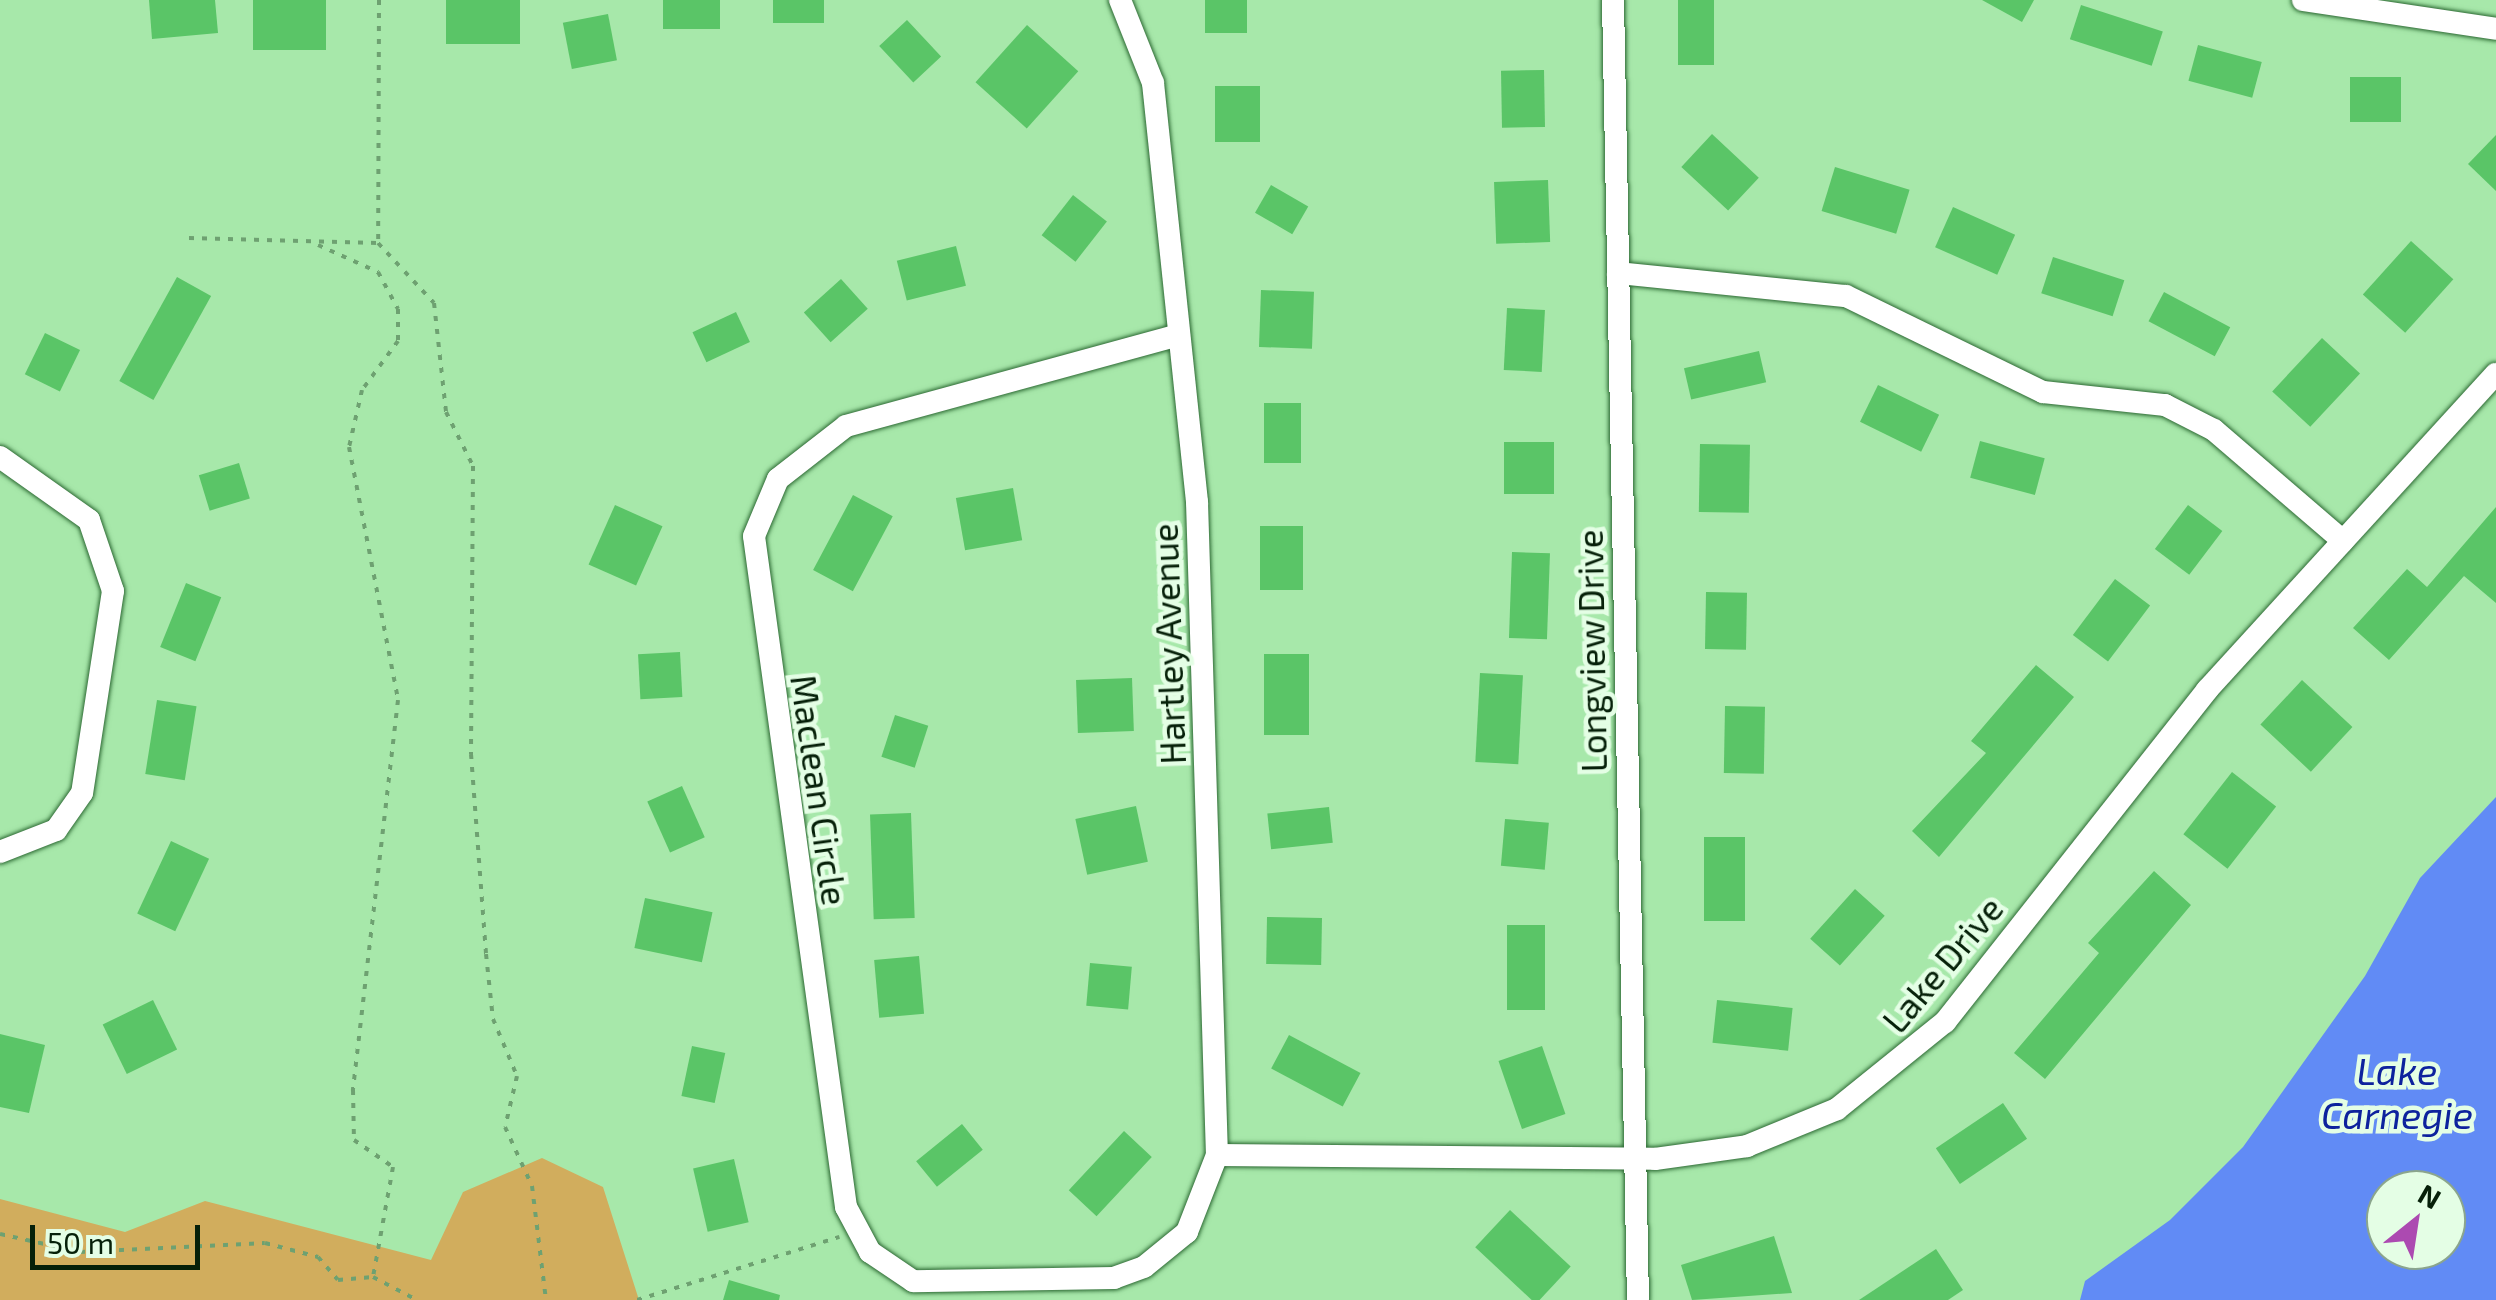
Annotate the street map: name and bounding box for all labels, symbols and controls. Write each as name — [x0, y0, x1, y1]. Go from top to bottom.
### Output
street label: Hartley Avenue — [1143, 522, 1193, 766]
street label: Longview Drive — [1568, 529, 1614, 773]
street label: Maclean Circle — [783, 672, 857, 908]
street label: Lake Drive — [1873, 888, 2011, 1040]
water label: Lake Carnegie — [2321, 1048, 2473, 1138]
north arrow — [2366, 1170, 2466, 1270]
text: N — [2413, 1176, 2447, 1216]
scale bar — [35, 1205, 205, 1267]
text: 50 m — [47, 1224, 114, 1260]

